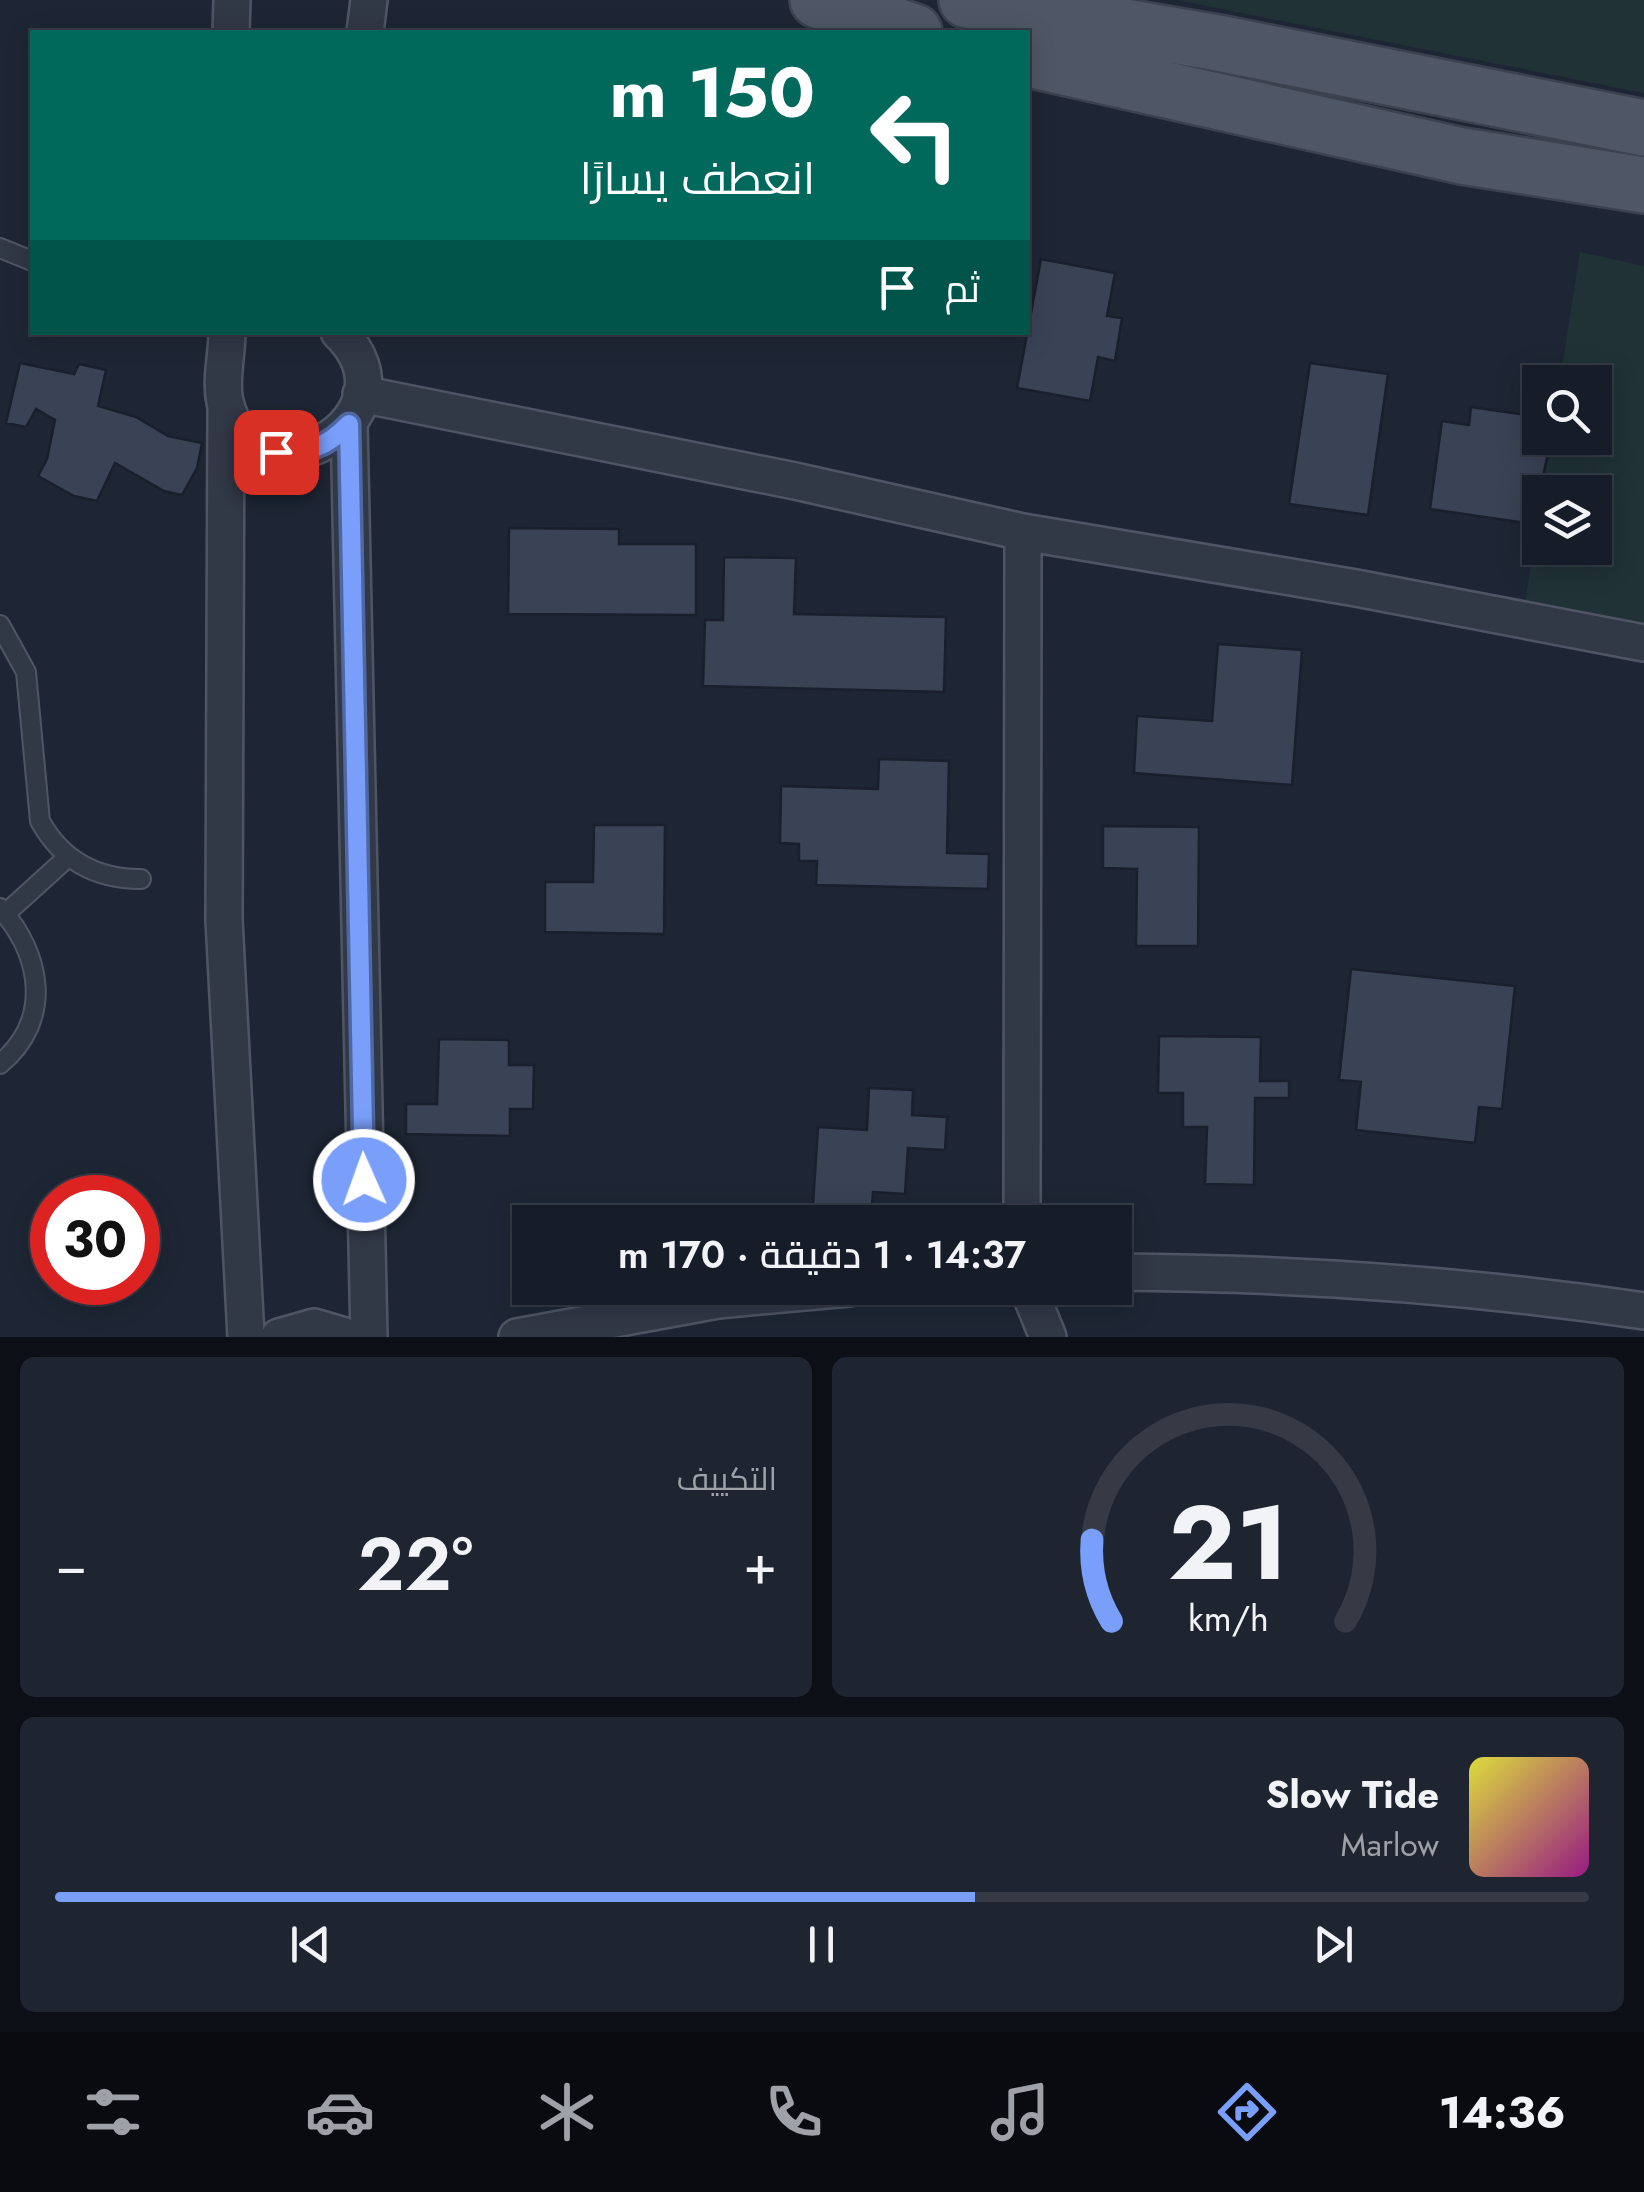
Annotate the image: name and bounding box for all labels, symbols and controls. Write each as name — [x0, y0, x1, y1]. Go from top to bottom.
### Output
text: 150 m — [609, 42, 815, 143]
icon: left — [850, 70, 980, 200]
text: انعطف يسارًا — [580, 146, 815, 211]
icon: arrive — [870, 260, 925, 315]
text: ثم — [945, 261, 980, 316]
map controls — [1522, 365, 1612, 565]
button: search — [1522, 365, 1612, 455]
pin — [234, 410, 319, 495]
icon: arrive — [249, 425, 304, 480]
button: layers — [1522, 475, 1612, 565]
position arrow — [312, 1128, 416, 1232]
speed limit sign: 30 — [30, 1175, 160, 1305]
text: 14:37 · 1 دقيقة · 170 m — [618, 1227, 1026, 1282]
text: التكييف — [677, 1456, 777, 1502]
text: 21 — [1167, 1468, 1289, 1618]
text: 22° — [357, 1510, 473, 1618]
text: − — [55, 1525, 87, 1605]
text: + — [743, 1525, 777, 1605]
text: km/h — [1188, 1593, 1268, 1644]
text: Slow Tide — [1266, 1767, 1439, 1822]
text: Marlow — [1341, 1822, 1439, 1868]
icon: previous — [283, 1917, 338, 1972]
icon: pause — [794, 1917, 849, 1972]
icon: next — [1306, 1917, 1361, 1972]
icon: filters — [78, 2077, 148, 2147]
icon: car — [305, 2077, 375, 2147]
icon: climate — [532, 2077, 602, 2147]
icon: phone — [759, 2077, 829, 2147]
icon: music — [985, 2077, 1055, 2147]
icon: directions — [1212, 2077, 1282, 2147]
text: 14:36 — [1439, 2080, 1566, 2145]

